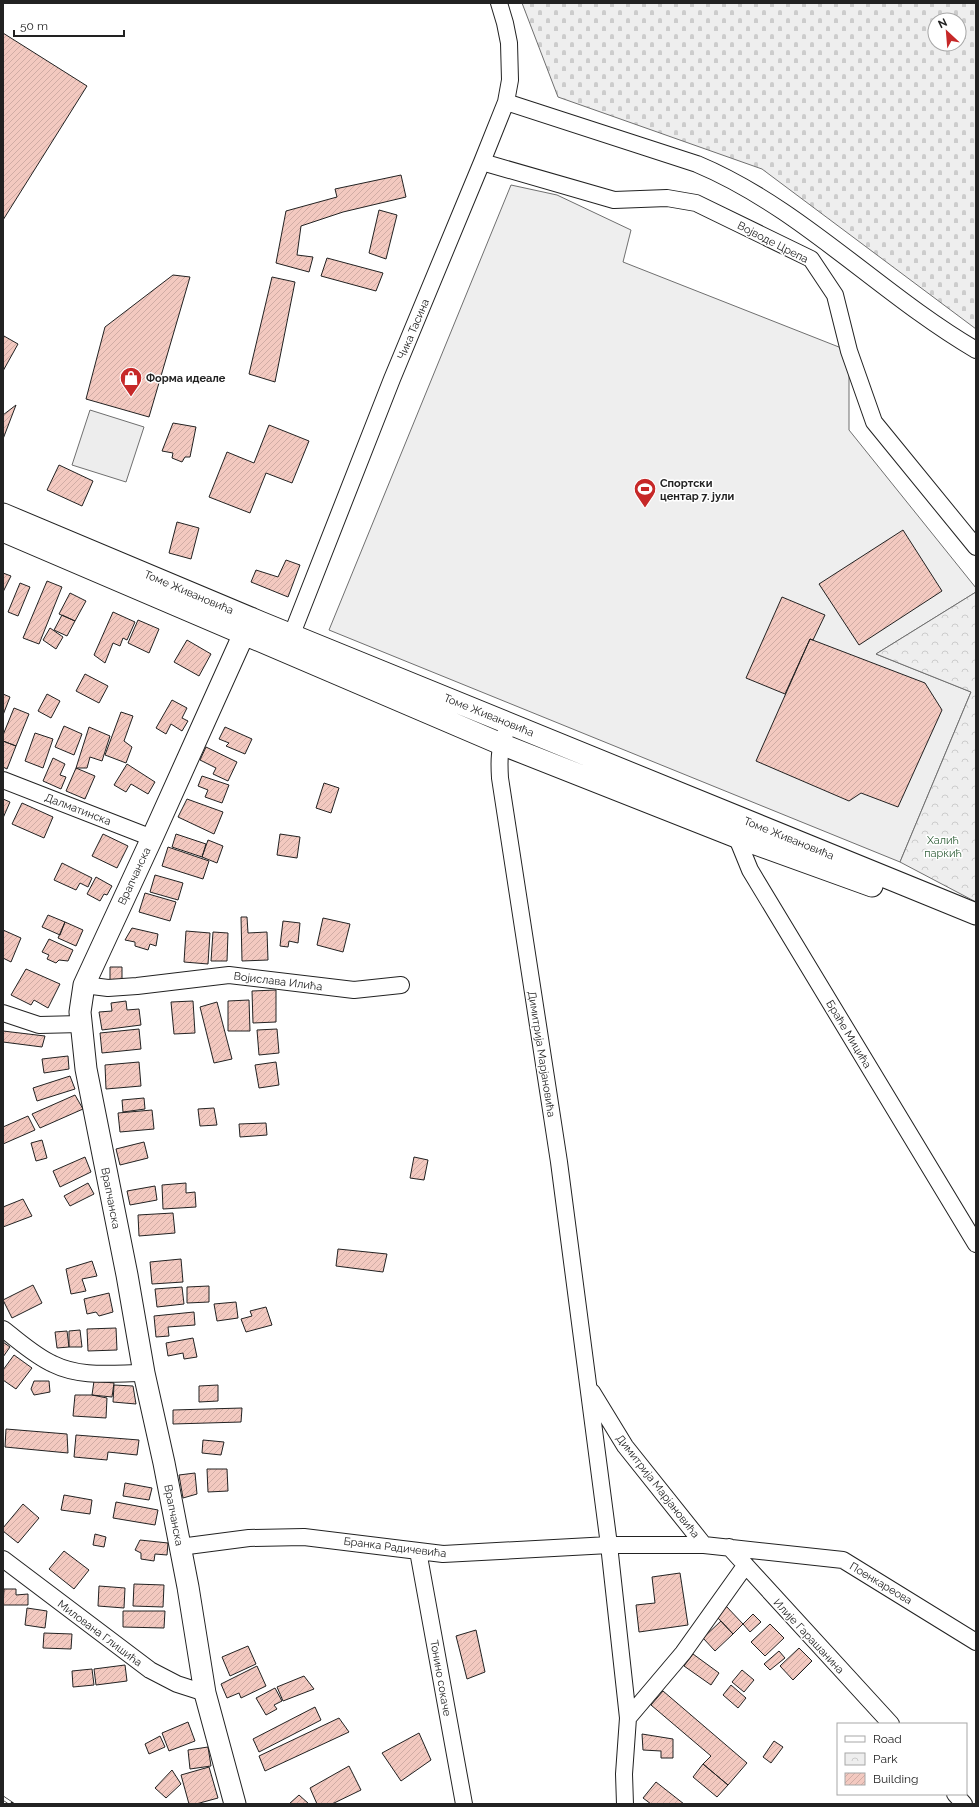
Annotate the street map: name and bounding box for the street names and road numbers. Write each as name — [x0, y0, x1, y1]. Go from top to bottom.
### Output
street label: Војводе Црепа — [735, 219, 810, 266]
street label: Чика Тасина — [395, 297, 432, 361]
street label: Томе Живановића — [142, 568, 236, 617]
street label: Томе Живановића — [442, 691, 536, 739]
street label: Далматинска — [43, 791, 113, 828]
street label: Томе Живановића — [742, 814, 836, 862]
street label: Врапчанска — [115, 845, 153, 907]
street label: Војислава Илића — [233, 970, 323, 993]
street label: Димитрија Марјановића — [525, 990, 558, 1118]
street label: Браће Мицића — [823, 998, 874, 1071]
street label: Врапчанска — [98, 1166, 123, 1230]
street label: Димитрија Марјановића — [613, 1432, 702, 1541]
street label: Врапчанска — [161, 1483, 186, 1547]
street label: Бранка Радичевића — [343, 1535, 447, 1560]
street label: Поенкареова — [847, 1560, 914, 1607]
street label: Илије Гарашанина — [771, 1596, 847, 1676]
street label: Милована Глишића — [55, 1597, 144, 1669]
street label: Тонино сокаче — [427, 1639, 454, 1718]

